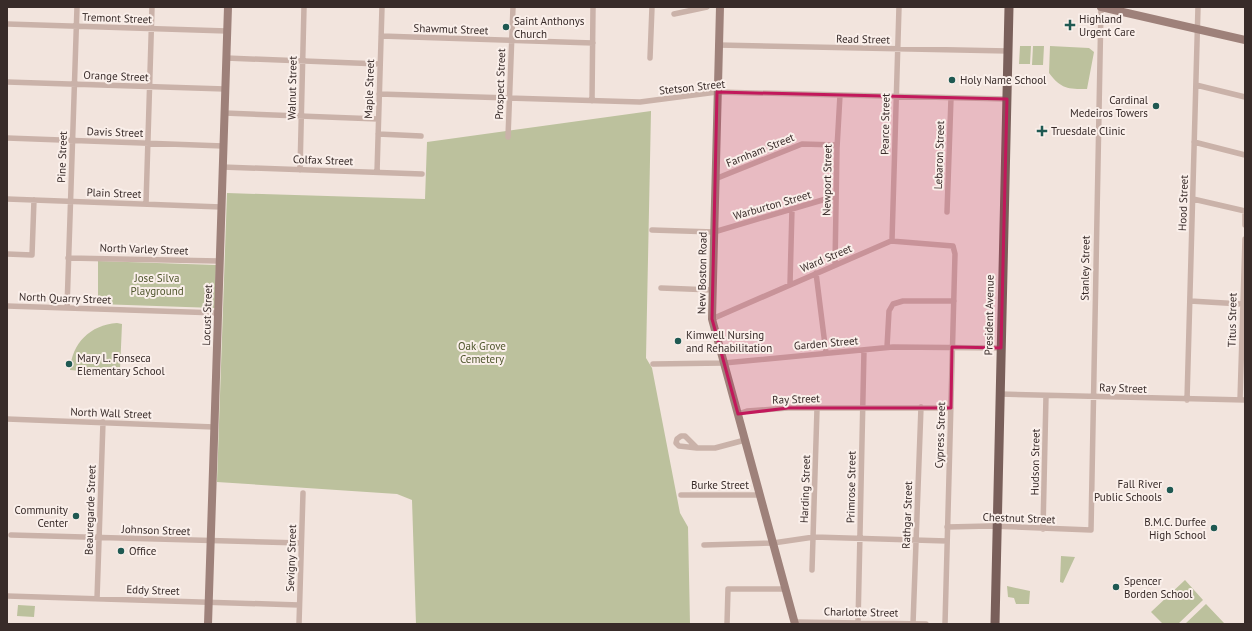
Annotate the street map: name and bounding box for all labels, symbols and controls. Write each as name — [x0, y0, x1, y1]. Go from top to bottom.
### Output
street label: Tremont Street — [82, 10, 152, 26]
place label: Highland Urgent Care — [1079, 12, 1135, 39]
place label: Saint Anthonys Church — [514, 14, 585, 41]
marker: Highland Urgent Care — [1064, 19, 1076, 31]
street label: Shawmut Street — [413, 21, 489, 37]
marker: Saint Anthonys Church — [501, 22, 511, 32]
street label: Read Street — [836, 32, 890, 46]
street label: Prospect Street — [492, 48, 508, 120]
street label: Walnut Street — [284, 56, 300, 120]
street label: Maple Street — [361, 59, 377, 119]
street label: Orange Street — [83, 68, 149, 84]
place label: Holy Name School — [960, 73, 1047, 87]
marker: Holy Name School — [947, 75, 957, 85]
street label: Stetson Street — [658, 77, 726, 97]
street label: Pearce Street — [877, 93, 893, 155]
place label: Cardinal Medeiros Towers — [1070, 93, 1149, 120]
marker: Cardinal Medeiros Towers — [1151, 101, 1161, 111]
street label: Lebaron Street — [931, 120, 947, 190]
street label: Davis Street — [86, 124, 144, 140]
place label: Truesdale Clinic — [1051, 124, 1125, 138]
marker: Truesdale Clinic — [1036, 125, 1048, 137]
street label: Farnham Street — [724, 130, 796, 170]
street label: Pine Street — [54, 131, 70, 183]
street label: Newport Street — [819, 144, 835, 216]
street label: Colfax Street — [293, 152, 354, 168]
street label: Hood Street — [1175, 174, 1191, 231]
street label: Plain Street — [86, 185, 142, 201]
street label: Warburton Street — [731, 187, 813, 223]
street label: New Boston Road — [694, 232, 710, 314]
street label: Stanley Street — [1077, 235, 1093, 301]
street label: North Varley Street — [99, 240, 189, 258]
street label: Ward Street — [798, 241, 854, 275]
park label: Jose Silva Playground — [130, 271, 184, 298]
street label: President Avenue — [981, 274, 997, 356]
street label: Locust Street — [199, 284, 215, 346]
street label: North Quarry Street — [19, 289, 112, 307]
street label: Titus Street — [1225, 292, 1239, 347]
place label: Kimwell Nursing and Rehabilitation — [686, 328, 772, 355]
street label: Garden Street — [793, 333, 859, 353]
marker: Kimwell Nursing and Rehabilitation — [673, 336, 683, 346]
park label: Oak Grove Cemetery — [458, 339, 506, 366]
place label: Mary L. Fonseca Elementary School — [77, 351, 165, 378]
marker: Mary L. Fonseca Elementary School — [64, 359, 74, 369]
street label: Ray Street — [1099, 380, 1147, 396]
street label: Ray Street — [772, 391, 820, 407]
street label: Cypress Street — [932, 401, 948, 468]
street label: North Wall Street — [70, 405, 152, 421]
street label: Hudson Street — [1027, 428, 1043, 496]
street label: Primrose Street — [843, 450, 859, 523]
street label: Harding Street — [797, 454, 813, 523]
street label: Beauregarde Street — [81, 464, 99, 555]
place label: Fall River Public Schools — [1094, 477, 1162, 504]
street label: Burke Street — [691, 478, 749, 492]
street label: Rathgar Street — [899, 481, 915, 549]
marker: Fall River Public Schools — [1165, 485, 1175, 495]
place label: Community Center — [15, 503, 69, 530]
street label: Chestnut Street — [982, 510, 1056, 526]
marker: Community Center — [71, 511, 81, 521]
place label: B.M.C. Durfee High School — [1144, 515, 1207, 542]
street label: Johnson Street — [120, 522, 191, 538]
marker: B.M.C. Durfee High School — [1209, 523, 1219, 533]
street label: Sevigny Street — [283, 524, 299, 592]
place label: Office — [129, 544, 157, 558]
marker: Office — [116, 546, 126, 556]
place label: Spencer Borden School — [1124, 574, 1193, 601]
street label: Eddy Street — [126, 582, 180, 598]
marker: Spencer Borden School — [1111, 582, 1121, 592]
street label: Charlotte Street — [824, 604, 899, 620]

